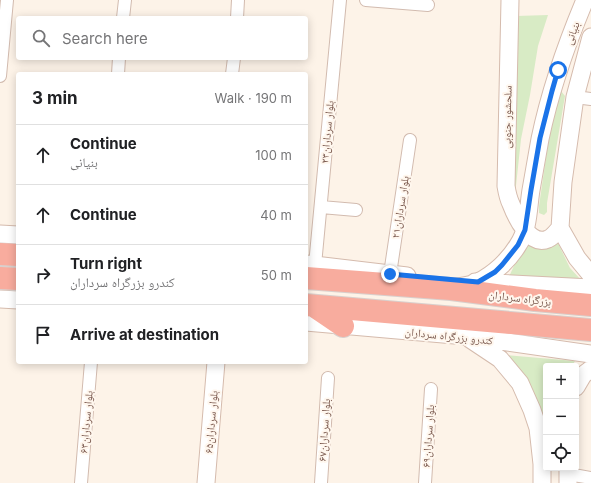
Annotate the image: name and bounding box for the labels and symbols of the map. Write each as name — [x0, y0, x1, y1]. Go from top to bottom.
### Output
street label: بنیانی — [561, 19, 583, 47]
route start — [549, 61, 567, 79]
street label: سلحشور جنوبی — [499, 85, 515, 149]
street label: بلوار سرداران۲۳ — [317, 100, 337, 164]
street label: بلوار سرداران۲۱ — [388, 175, 412, 239]
route end — [381, 265, 399, 283]
street label: بزرگراه سرداران — [488, 287, 552, 309]
street label: کندرو بزرگراه سرداران — [404, 324, 494, 348]
street label: بلوار سرداران۶۳ — [76, 390, 96, 454]
street label: بلوار سرداران۶۵ — [201, 390, 221, 454]
street label: بلوار سرداران۶۷ — [315, 398, 333, 462]
street label: بلوار سرداران۶۹ — [419, 404, 437, 468]

